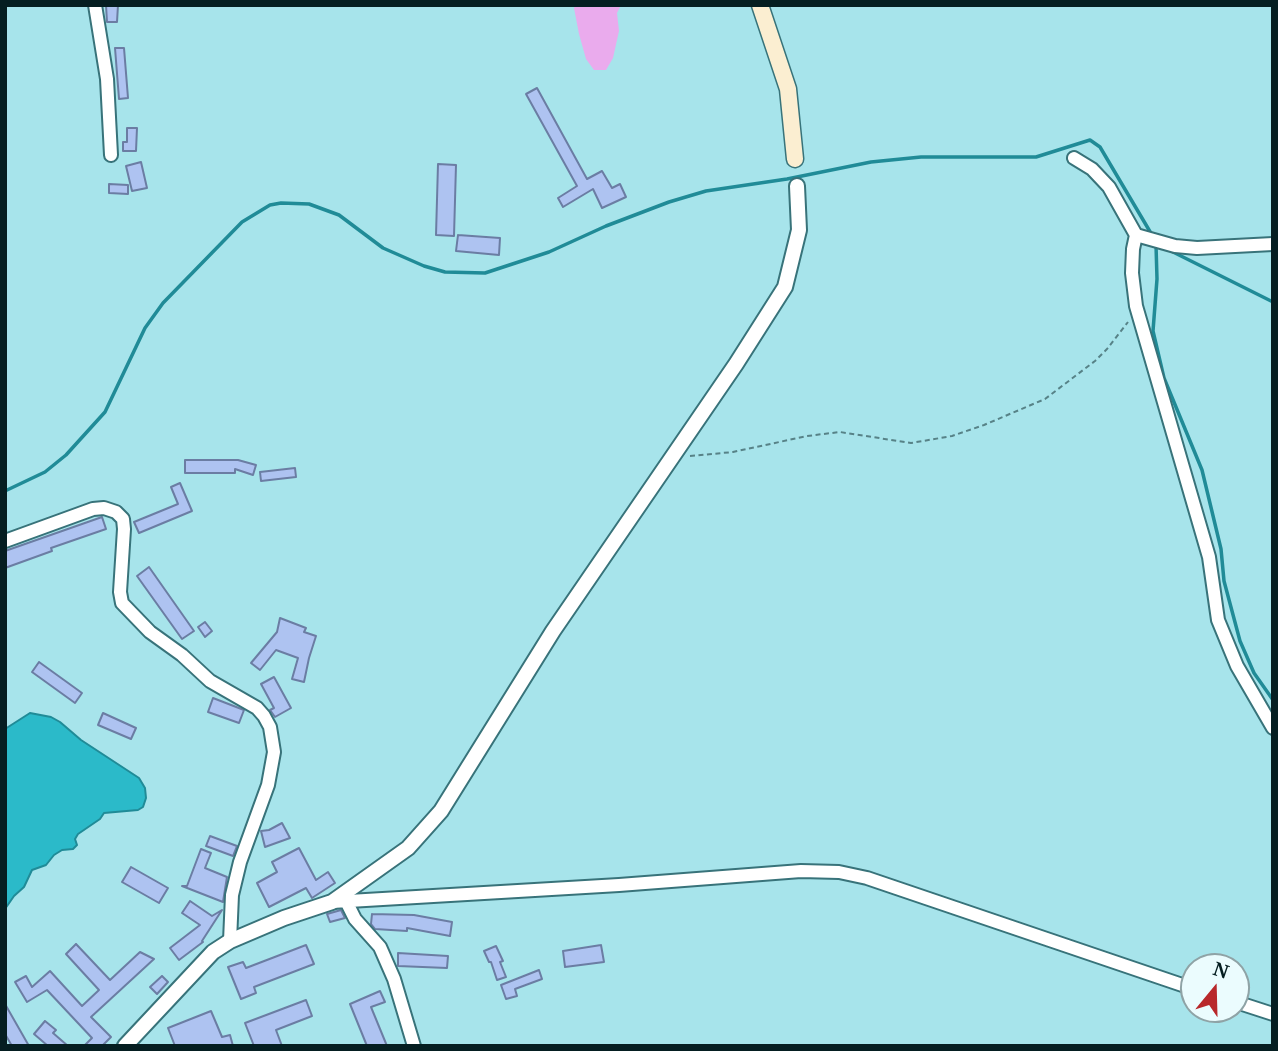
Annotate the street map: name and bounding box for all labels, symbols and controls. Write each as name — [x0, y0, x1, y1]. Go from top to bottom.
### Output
north arrow — [1180, 953, 1250, 1023]
text: N — [1210, 955, 1232, 985]

